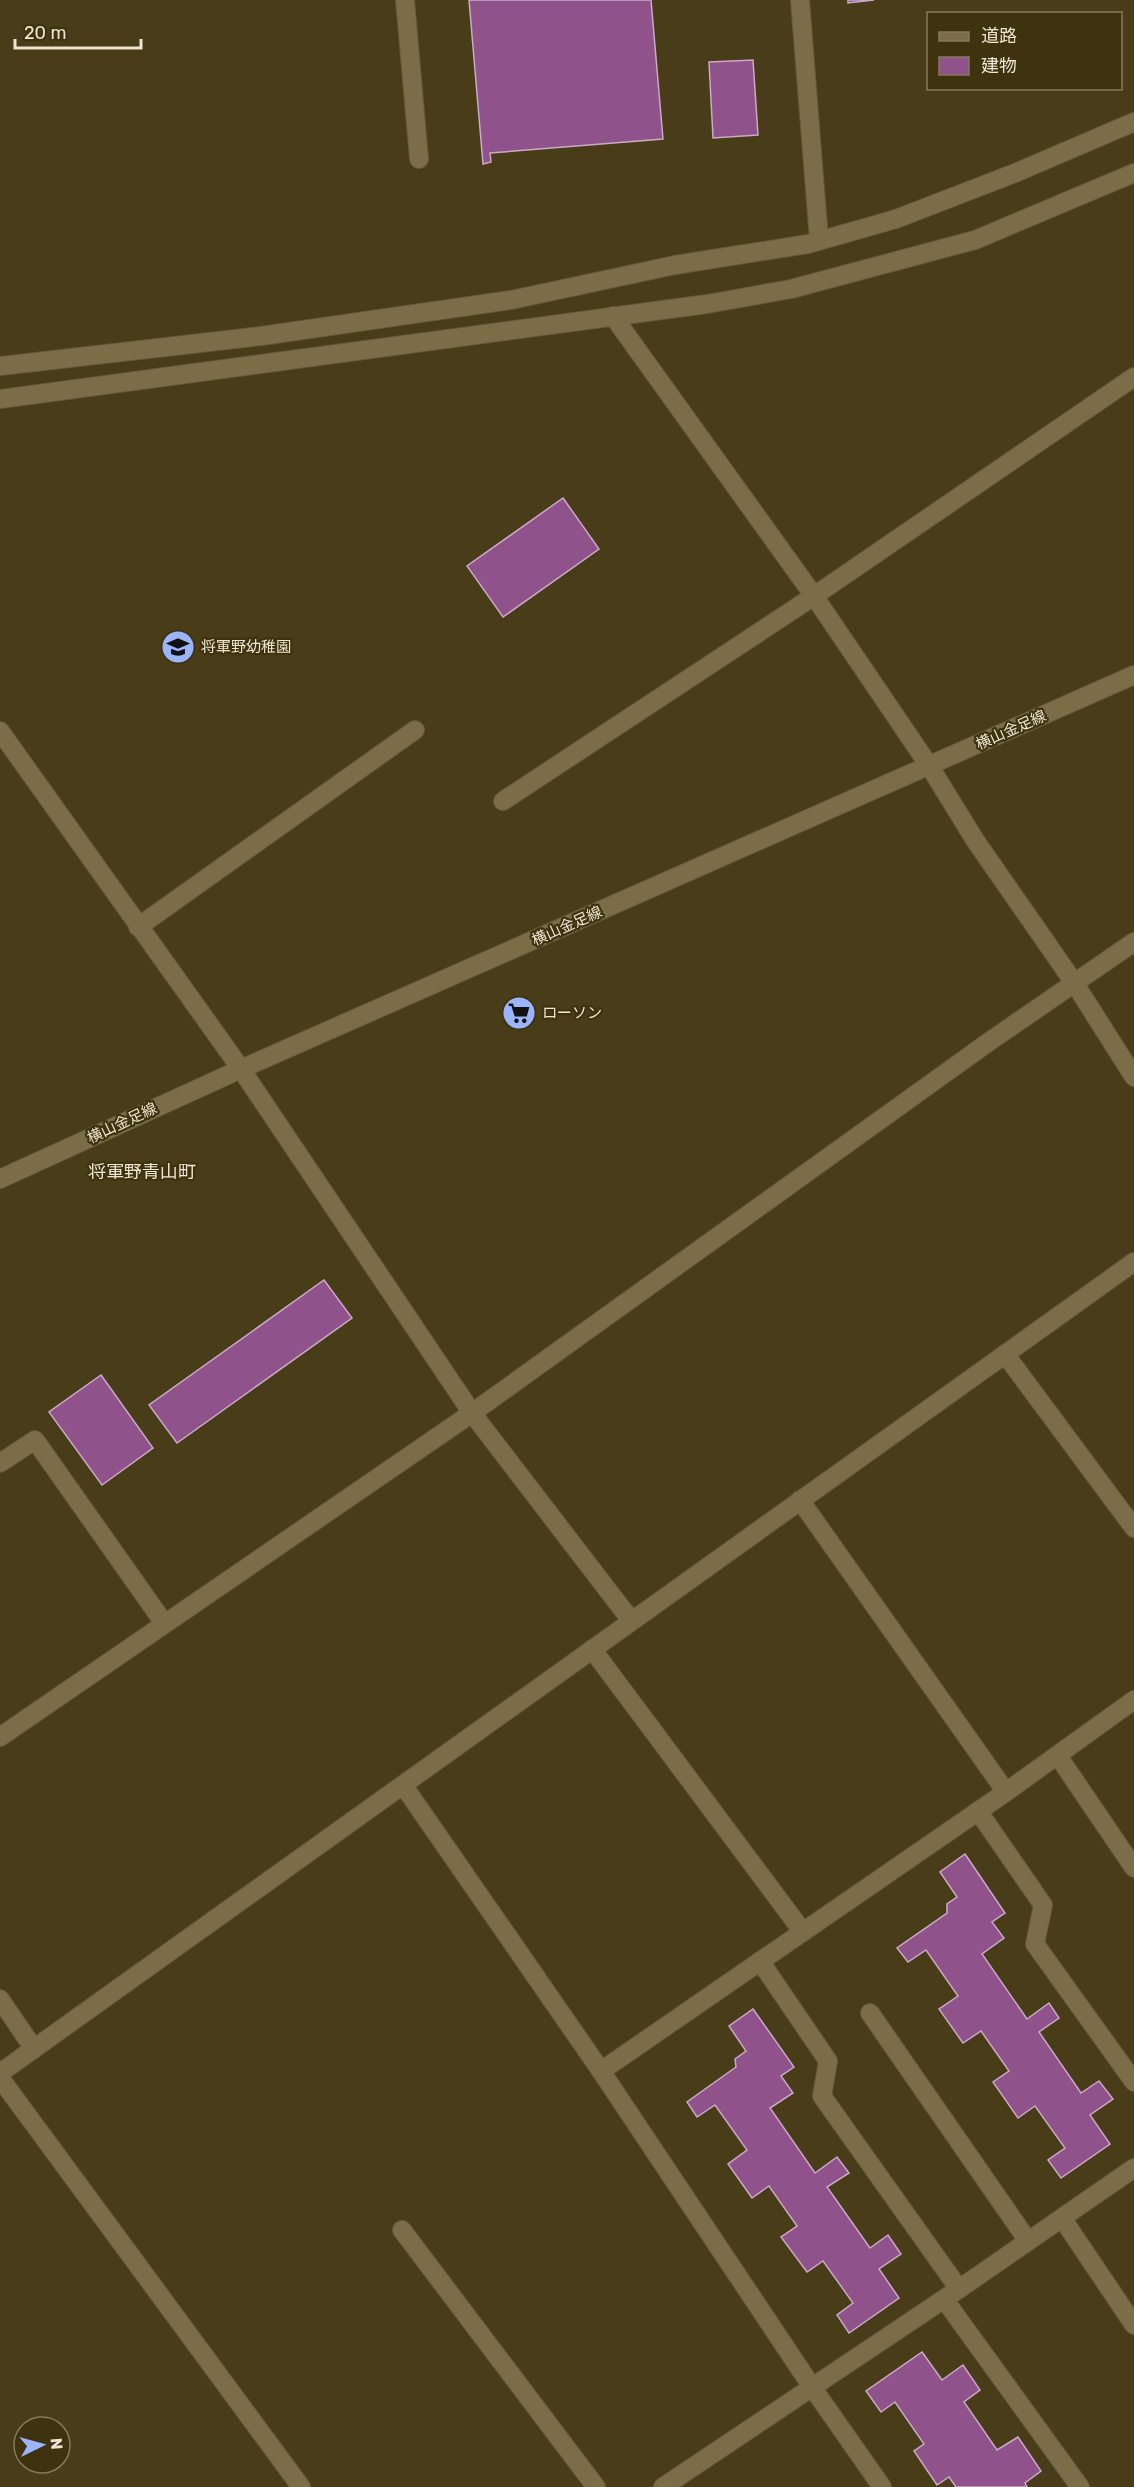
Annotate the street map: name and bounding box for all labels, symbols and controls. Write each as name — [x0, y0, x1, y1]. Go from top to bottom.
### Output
scale bar — [15, 12, 141, 50]
legend — [927, 12, 1122, 90]
text: 20 m — [24, 22, 66, 44]
text: 道路 — [981, 25, 1017, 47]
text: 建物 — [981, 55, 1017, 77]
school or university icon: 将軍野幼稚園 — [160, 629, 196, 665]
place label: 将軍野幼稚園 — [201, 638, 291, 656]
street label: 横山金足線 — [973, 707, 1049, 753]
street label: 横山金足線 — [529, 903, 605, 949]
supermarket icon: ローソン — [501, 995, 537, 1031]
place label: ローソン — [542, 1004, 602, 1022]
street label: 横山金足線 — [84, 1099, 160, 1147]
district label: 将軍野青山町 — [88, 1161, 196, 1183]
north arrow — [12, 2415, 72, 2475]
text: N — [46, 2437, 66, 2450]

